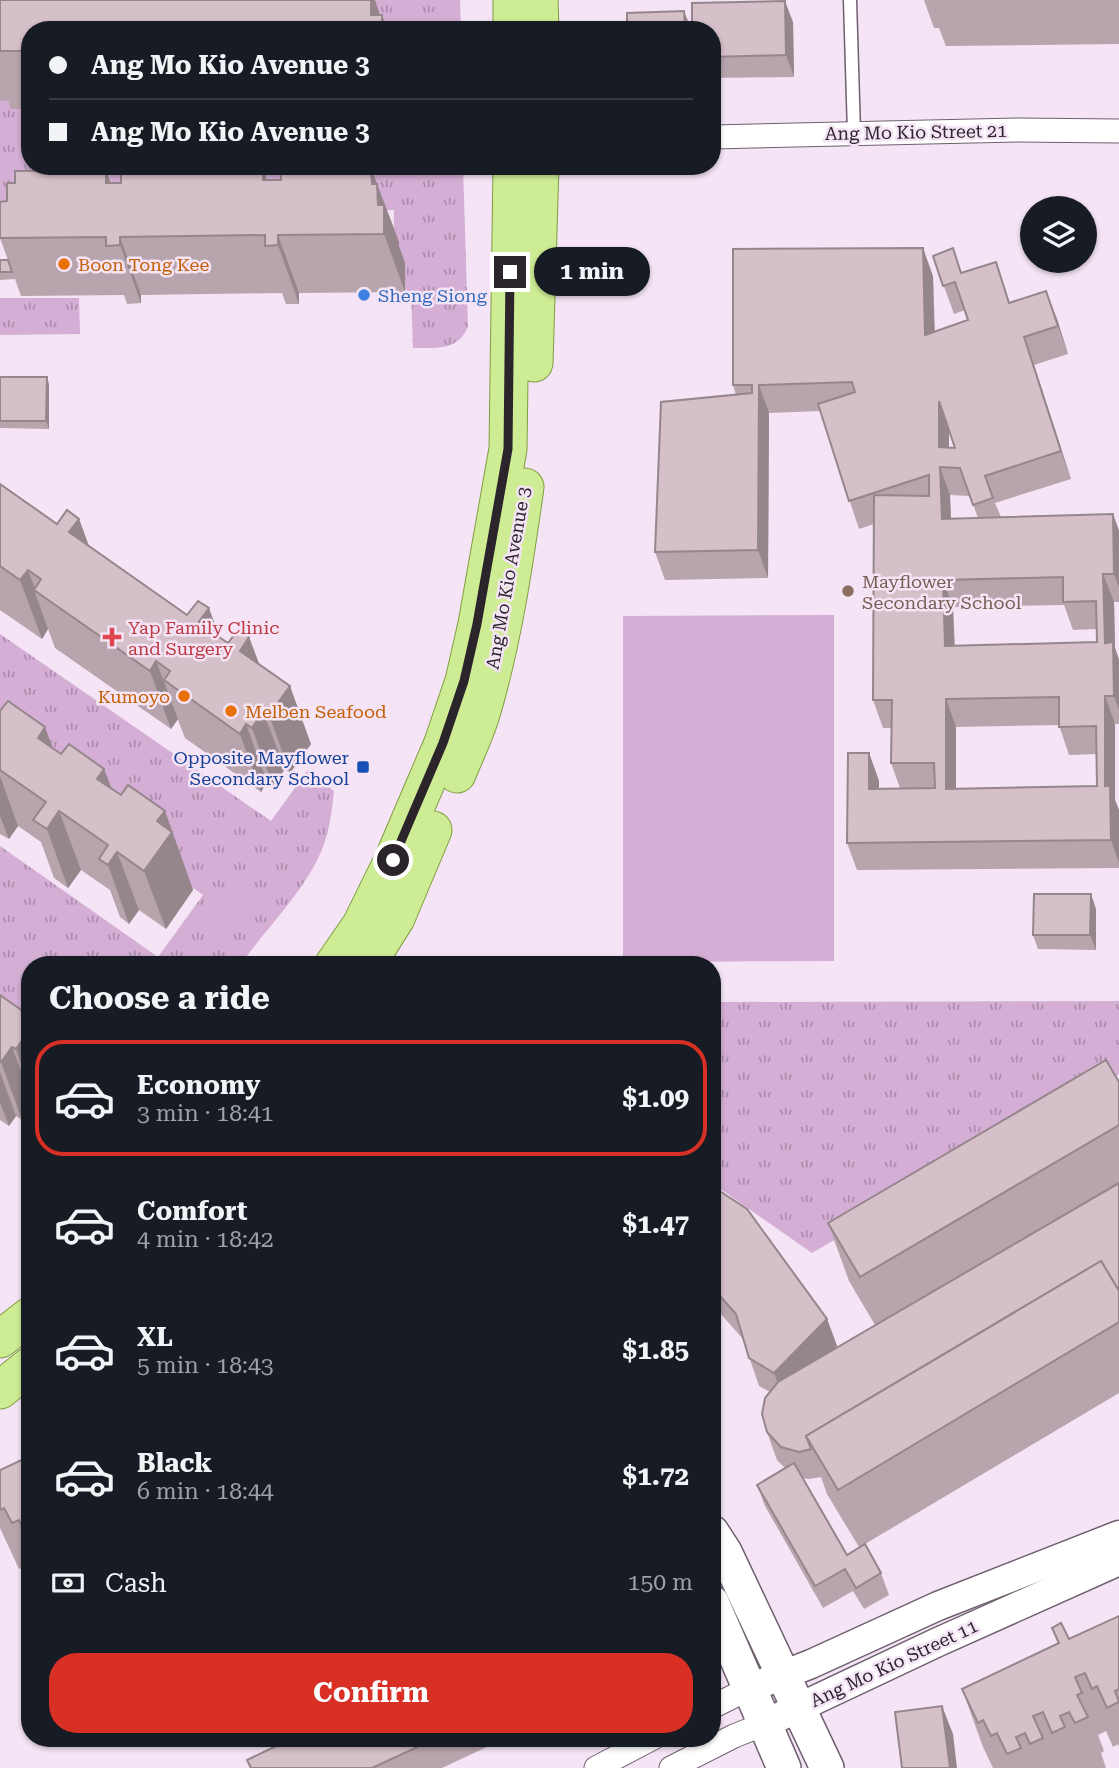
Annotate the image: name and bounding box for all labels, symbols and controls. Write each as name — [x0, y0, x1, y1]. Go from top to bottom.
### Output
text: Ang Mo Kio Avenue 3 — [91, 50, 369, 80]
text: Ang Mo Kio Avenue 3 — [91, 117, 369, 147]
street label: Ang Mo Kio Street 21 — [825, 120, 1007, 144]
map controls — [1020, 196, 1097, 273]
button: layers — [1020, 196, 1097, 273]
callout: 1 min — [534, 247, 650, 296]
place label: Boon Tong Kee — [78, 254, 209, 275]
marker: Boon Tong Kee — [56, 256, 72, 272]
route end — [494, 256, 526, 288]
text: 1 min — [560, 258, 624, 285]
place label: Sheng Siong — [378, 285, 488, 306]
marker: Sheng Siong — [356, 287, 372, 303]
street label: Ang Mo Kio Avenue 3 — [482, 485, 534, 671]
place label: Mayflower Secondary School — [862, 571, 1022, 613]
marker: Mayflower Secondary School — [840, 583, 856, 599]
place label: Yap Family Clinic and Surgery — [128, 617, 279, 659]
marker: Yap Family Clinic and Surgery — [102, 627, 122, 647]
place label: Kumoyo — [98, 686, 170, 707]
marker: Kumoyo — [176, 688, 192, 704]
place label: Melben Seafood — [245, 701, 387, 722]
marker: Melben Seafood — [223, 703, 239, 719]
place label: Opposite Mayflower Secondary School — [173, 747, 349, 789]
marker: Opposite Mayflower Secondary School — [355, 759, 371, 775]
route start — [377, 844, 409, 876]
text: Choose a ride — [49, 979, 270, 1017]
icon: car — [53, 1067, 116, 1130]
text: Economy — [137, 1070, 260, 1100]
text: $1.09 — [623, 1083, 689, 1113]
text: 3 min · 18:41 — [137, 1100, 274, 1127]
icon: car — [53, 1193, 116, 1256]
text: Comfort — [137, 1196, 247, 1226]
text: $1.47 — [623, 1209, 689, 1239]
text: 4 min · 18:42 — [137, 1226, 274, 1253]
icon: car — [53, 1319, 116, 1382]
text: XL — [137, 1322, 173, 1352]
text: $1.85 — [623, 1335, 689, 1365]
text: 5 min · 18:43 — [137, 1352, 274, 1379]
icon: car — [53, 1445, 116, 1508]
text: Black — [137, 1448, 212, 1478]
text: $1.72 — [623, 1461, 689, 1491]
text: 6 min · 18:44 — [137, 1478, 274, 1505]
icon: cash — [49, 1564, 87, 1602]
text: Cash — [105, 1568, 167, 1598]
text: 150 m — [628, 1569, 693, 1596]
street label: Ang Mo Kio Street 11 — [807, 1615, 981, 1711]
button: Confirm — [49, 1653, 693, 1733]

